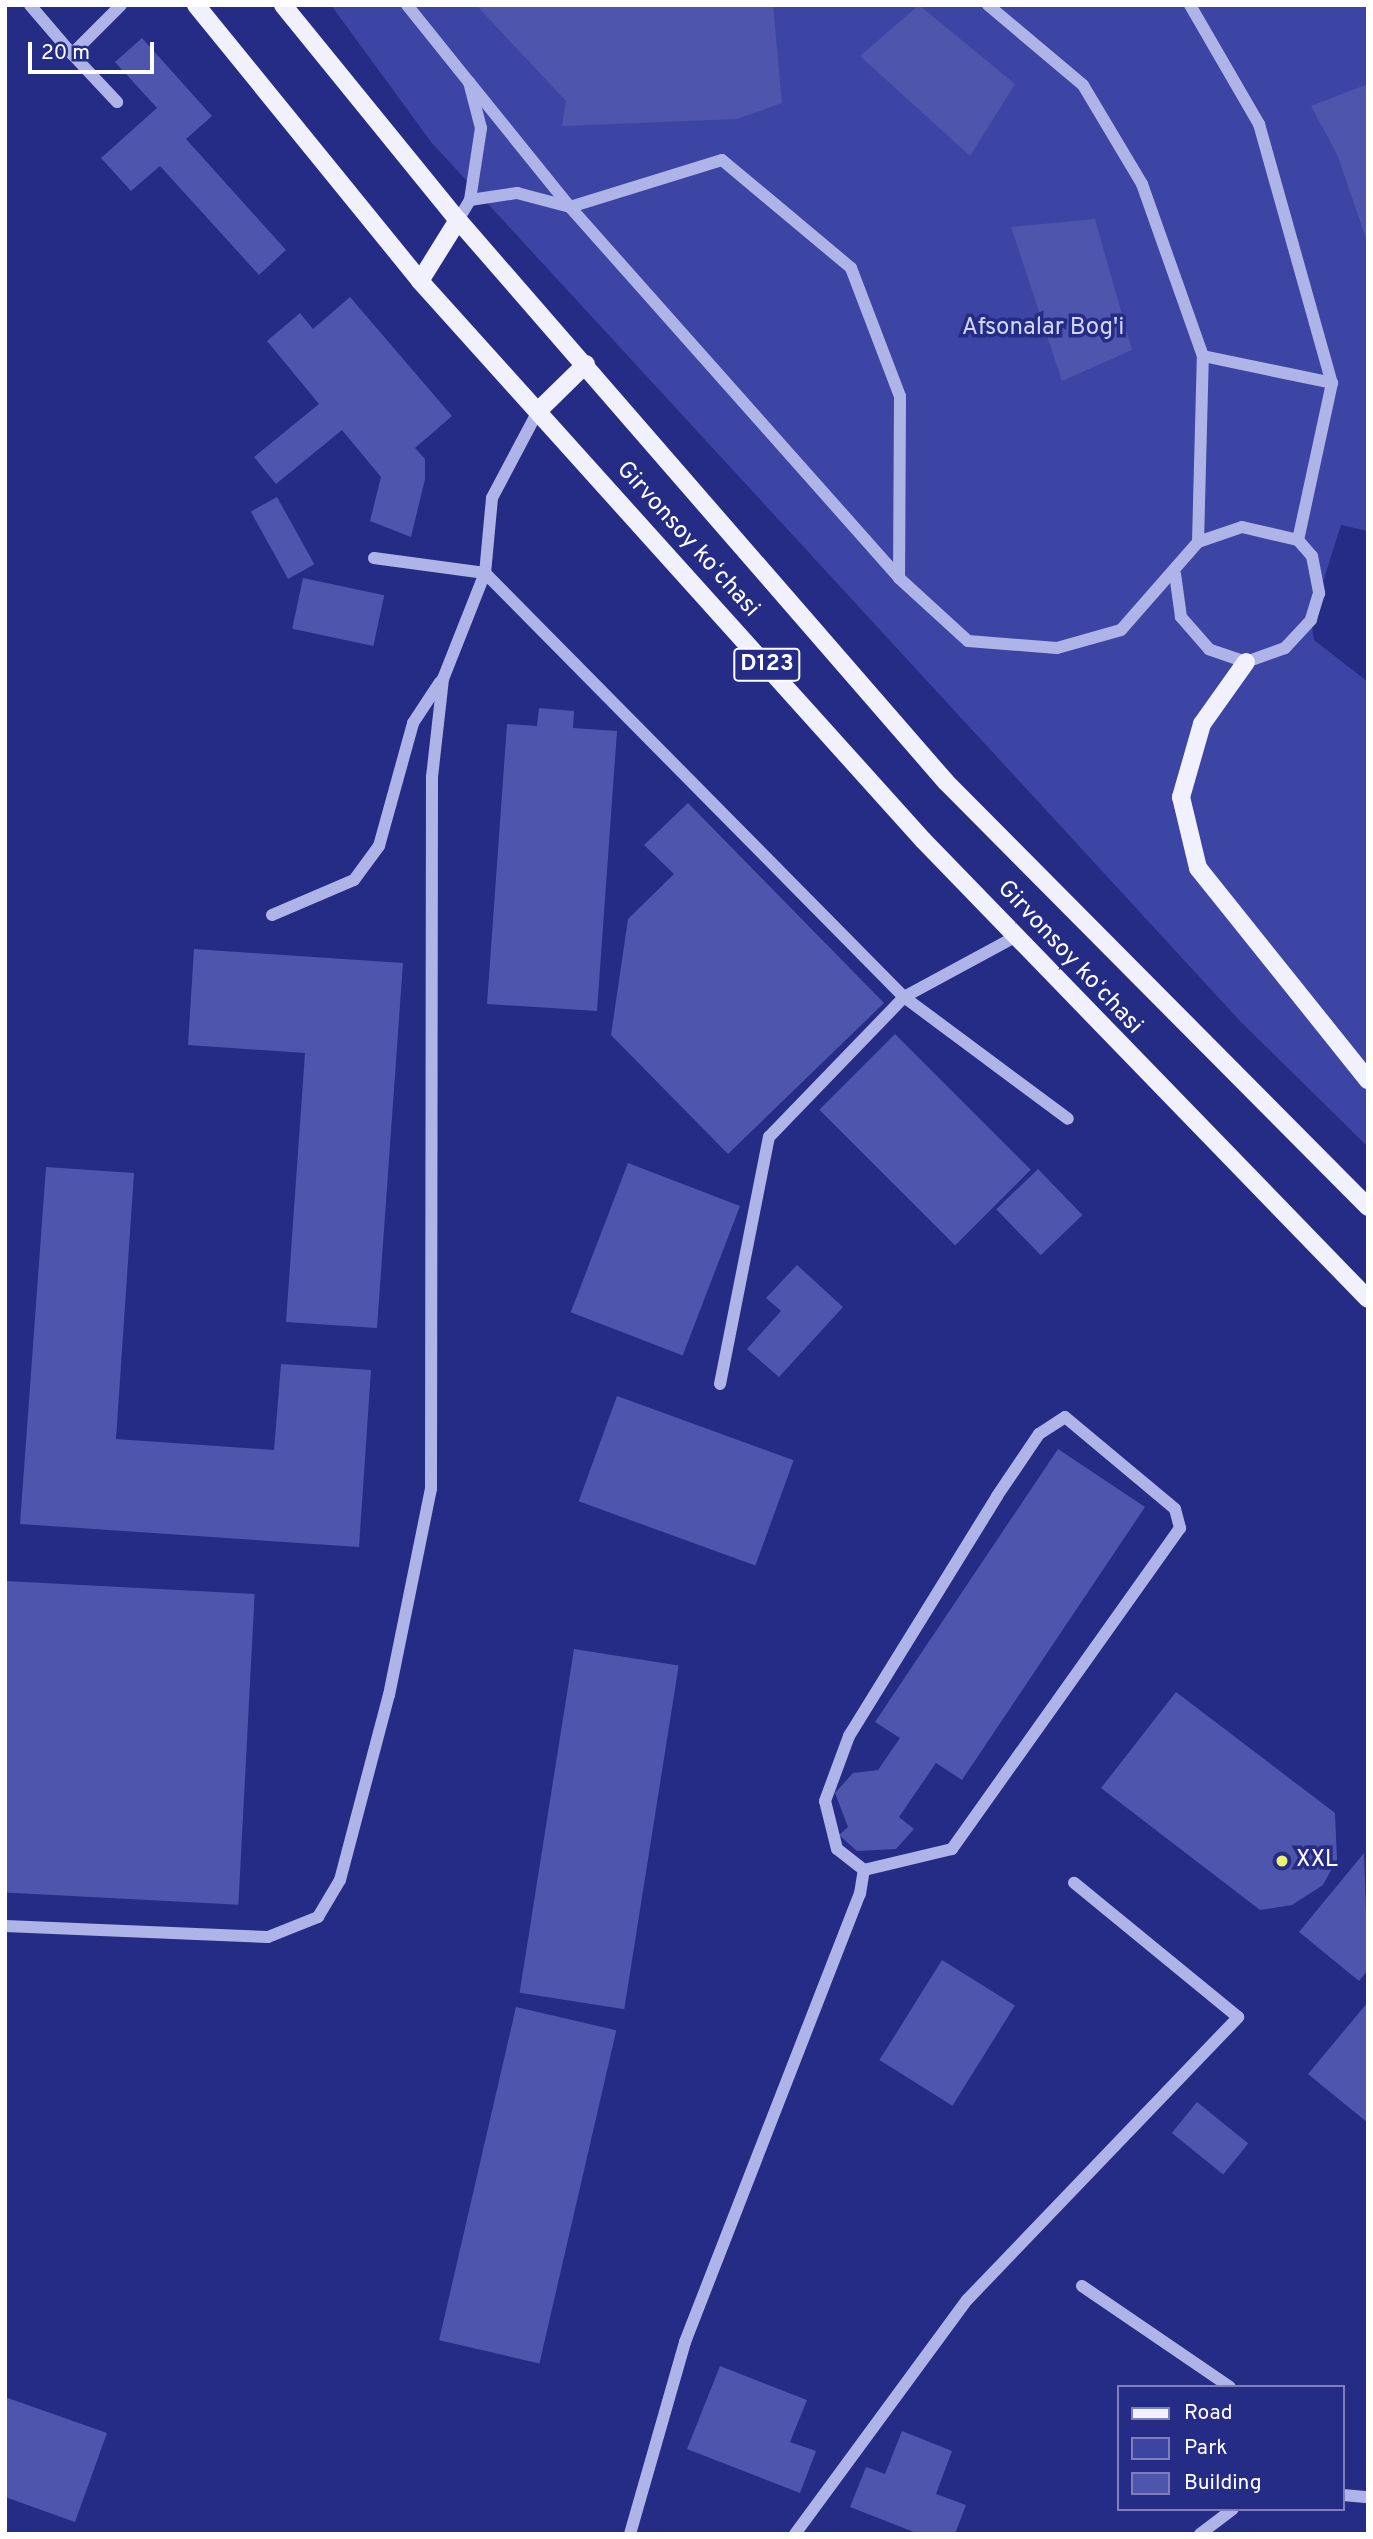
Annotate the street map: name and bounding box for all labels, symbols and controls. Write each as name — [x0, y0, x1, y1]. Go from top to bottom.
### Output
scale bar — [32, 28, 158, 72]
text: 20 m — [41, 40, 90, 67]
park label: Afsonalar Bog'i — [962, 315, 1124, 343]
street label: Girvonsoy koʻchasi — [609, 456, 765, 624]
road number: D123 — [732, 646, 802, 684]
street label: Girvonsoy koʻchasi — [990, 875, 1148, 1041]
place label: XXL — [1296, 1847, 1338, 1875]
marker: XXL — [1274, 1853, 1290, 1869]
legend — [1118, 2385, 1345, 2511]
text: Road — [1184, 2400, 1233, 2427]
text: Park — [1184, 2435, 1227, 2462]
text: Building — [1184, 2470, 1262, 2497]

